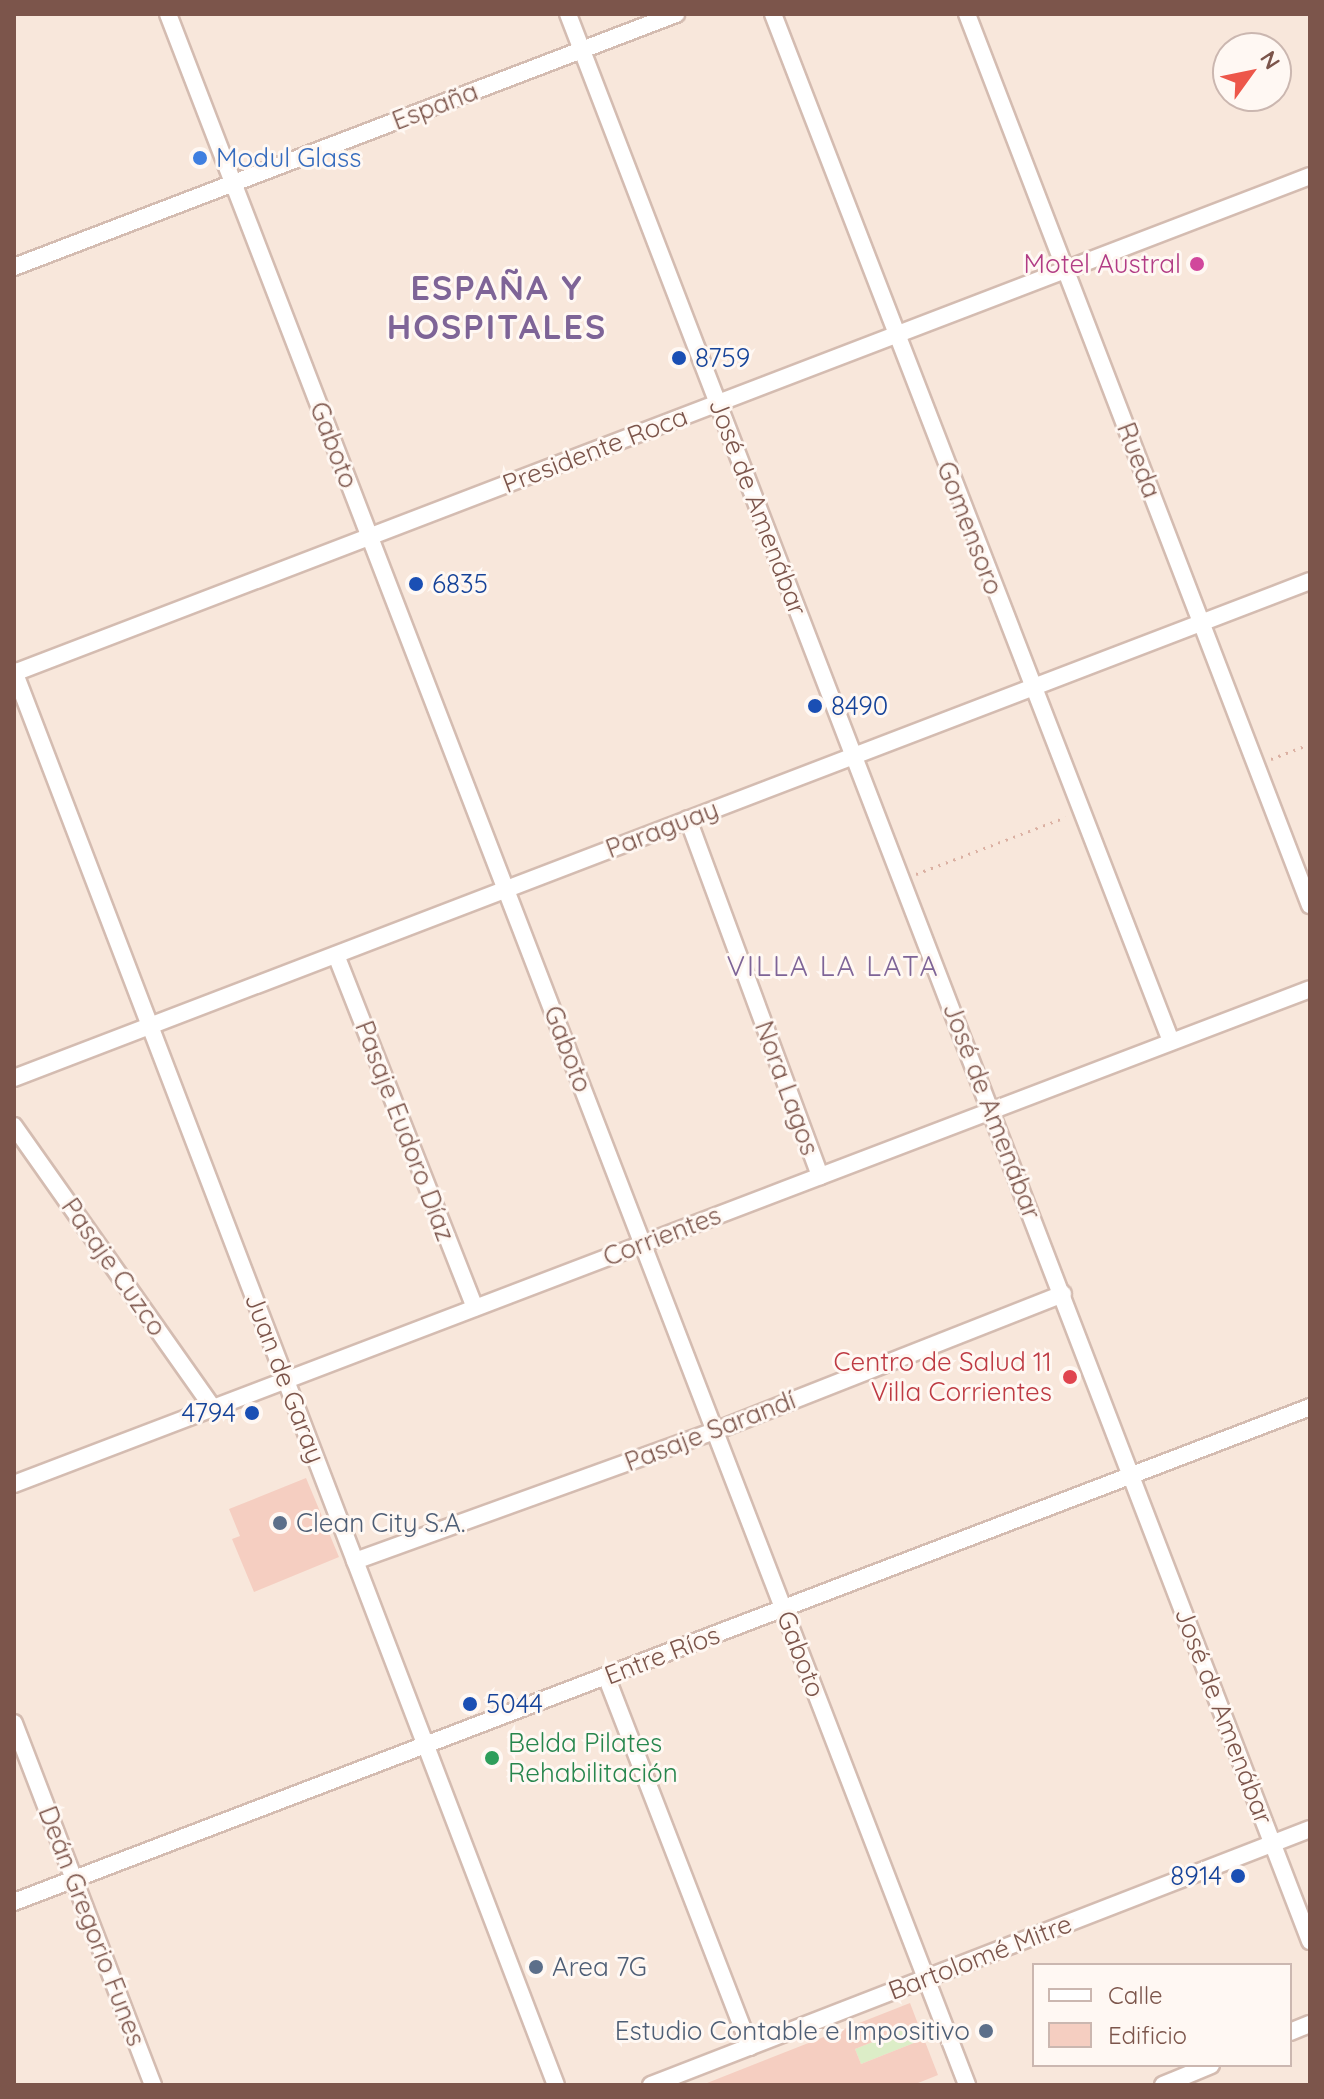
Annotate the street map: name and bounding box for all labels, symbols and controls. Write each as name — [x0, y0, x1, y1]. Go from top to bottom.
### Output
north arrow — [1212, 32, 1292, 112]
text: N — [1254, 46, 1287, 74]
street label: España — [388, 75, 482, 137]
place label: Modul Glass — [216, 142, 361, 174]
marker: Modul Glass — [191, 149, 209, 167]
place label: Motel Austral — [1024, 248, 1181, 280]
marker: Motel Austral — [1188, 255, 1206, 273]
district label: ESPAÑA Y HOSPITALES — [387, 267, 607, 346]
place label: 8759 — [695, 342, 750, 374]
marker: 8759 — [670, 349, 688, 367]
street label: José de Amenábar — [702, 394, 814, 620]
street label: Gaboto — [303, 397, 365, 493]
street label: Presidente Roca — [498, 400, 692, 500]
street label: Rueda — [1110, 418, 1168, 502]
street label: Gomensoro — [930, 457, 1010, 599]
place label: 6835 — [432, 568, 488, 600]
marker: 6835 — [407, 575, 425, 593]
place label: 8490 — [831, 690, 888, 722]
marker: 8490 — [806, 697, 824, 715]
street label: Paraguay — [601, 793, 723, 865]
district label: VILLA LA LATA — [726, 949, 940, 983]
street label: José de Amenábar — [936, 998, 1048, 1224]
street label: Gaboto — [537, 1001, 599, 1097]
street label: Pasaje Eudoro Díaz — [349, 1016, 461, 1246]
street label: Nora Lagos — [748, 1017, 826, 1159]
street label: Pasaje Cuzco — [55, 1192, 173, 1342]
street label: Corrientes — [599, 1199, 725, 1273]
street label: Juan de Garay — [238, 1289, 332, 1467]
place label: Centro de Salud 11 Villa Corrientes — [834, 1346, 1052, 1408]
marker: Centro de Salud 11 Villa Corrientes — [1059, 1366, 1081, 1388]
street label: Pasaje Sarandí — [620, 1384, 800, 1478]
place label: 4794 — [182, 1397, 236, 1429]
marker: 4794 — [243, 1404, 261, 1422]
place label: Clean City S.A. — [296, 1507, 465, 1539]
marker: Clean City S.A. — [271, 1514, 289, 1532]
street label: José de Amenábar — [1168, 1603, 1280, 1829]
street label: Gaboto — [770, 1606, 832, 1702]
street label: Entre Ríos — [600, 1619, 724, 1691]
place label: 5044 — [486, 1688, 543, 1720]
marker: 5044 — [461, 1695, 479, 1713]
place label: Belda Pilates Rehabilitación — [508, 1727, 678, 1788]
marker: Belda Pilates Rehabilitación — [483, 1749, 501, 1767]
street label: Deán Gregorio Funes — [32, 1802, 152, 2050]
place label: 8914 — [1170, 1860, 1222, 1892]
marker: 8914 — [1229, 1867, 1247, 1885]
street label: Bartolomé Mitre — [884, 1908, 1076, 2006]
place label: Area 7G — [552, 1951, 647, 1983]
marker: Area 7G — [527, 1958, 545, 1976]
legend — [1032, 1963, 1292, 2067]
text: Calle — [1108, 1980, 1163, 2010]
place label: Estudio Contable e Impositivo — [615, 2015, 970, 2047]
text: Edificio — [1108, 2020, 1187, 2050]
marker: Estudio Contable e Impositivo — [977, 2022, 995, 2040]

